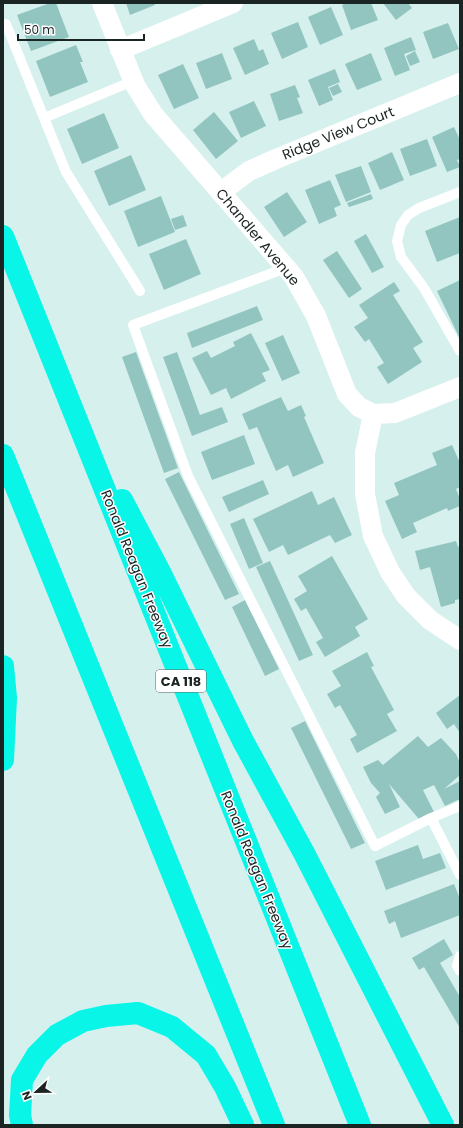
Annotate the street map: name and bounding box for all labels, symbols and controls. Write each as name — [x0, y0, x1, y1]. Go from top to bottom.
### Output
scale bar — [18, 16, 144, 42]
text: 50 m — [24, 21, 55, 38]
street label: Ridge View Court — [279, 101, 397, 165]
street label: Chandler Avenue — [211, 184, 305, 290]
street label: Ronald Reagan Freeway — [96, 487, 178, 651]
road number: CA 118 — [156, 670, 206, 692]
street label: Ronald Reagan Freeway — [216, 788, 298, 952]
north arrow — [16, 1072, 56, 1112]
text: N — [18, 1089, 36, 1103]

